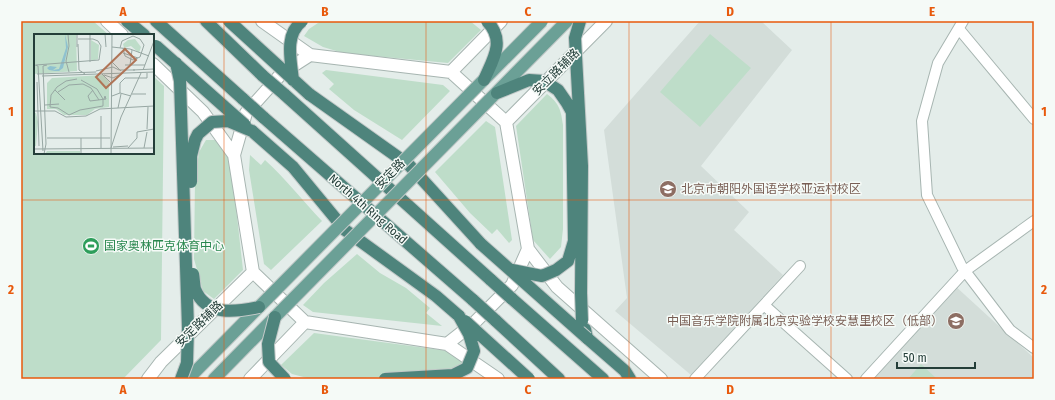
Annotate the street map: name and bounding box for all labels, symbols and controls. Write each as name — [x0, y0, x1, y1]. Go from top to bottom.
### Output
text: A — [118, 4, 127, 19]
text: B — [321, 4, 329, 19]
text: C — [525, 4, 532, 19]
text: D — [726, 4, 734, 19]
text: E — [929, 4, 935, 19]
inset map — [34, 34, 154, 154]
street label: 安立路辅路 — [530, 46, 582, 98]
text: 1 — [8, 104, 14, 119]
text: 1 — [1041, 104, 1047, 119]
street label: 安定路 — [372, 156, 408, 192]
street label: North 4th Ring Road — [326, 171, 410, 247]
school or university icon: 北京市朝阳外国语学校亚运村校区 — [658, 179, 678, 199]
place label: 北京市朝阳外国语学校亚运村校区 — [681, 182, 861, 196]
sports icon: 国家奥林匹克体育中心 — [81, 236, 101, 256]
place label: 国家奥林匹克体育中心 — [104, 239, 224, 253]
text: 2 — [7, 282, 14, 297]
text: 2 — [1040, 282, 1047, 297]
street label: 安定路辅路 — [173, 298, 225, 350]
school or university icon: 中国音乐学院附属北京实验学校安慧里校区（低部） — [946, 311, 966, 331]
place label: 中国音乐学院附属北京实验学校安慧里校区（低部） — [667, 314, 943, 328]
scale bar — [897, 344, 975, 370]
text: 50 m — [903, 351, 927, 365]
text: A — [118, 382, 127, 397]
text: B — [321, 382, 329, 397]
text: C — [525, 382, 532, 397]
text: D — [726, 382, 734, 397]
text: E — [929, 382, 935, 397]

